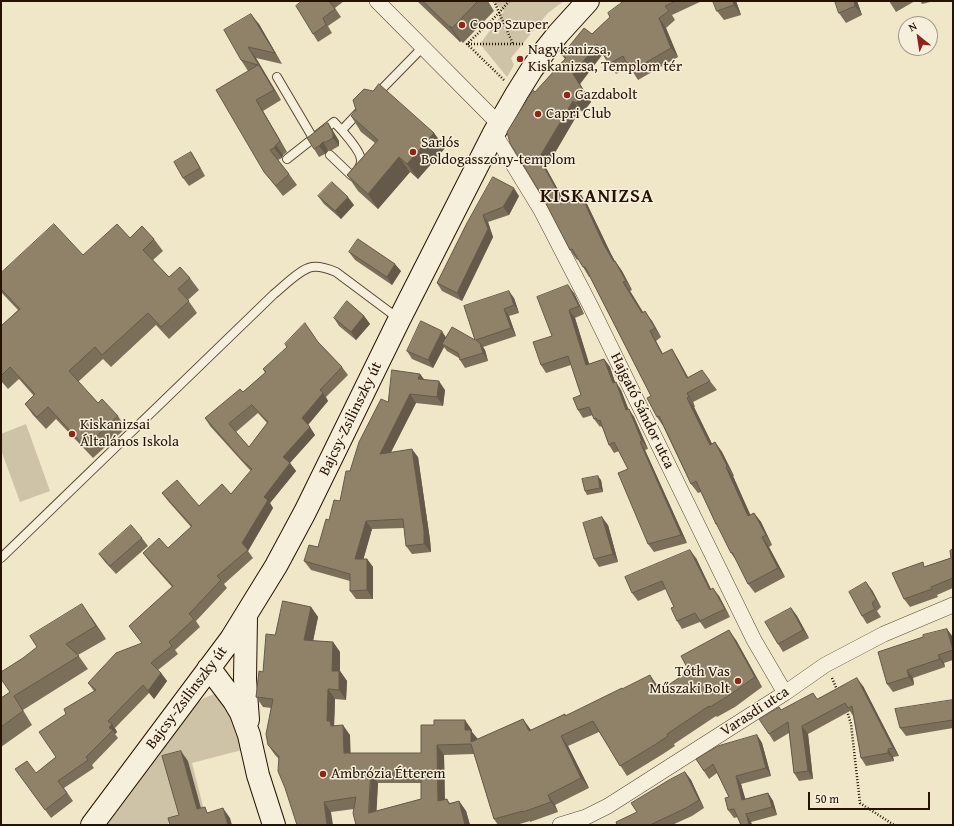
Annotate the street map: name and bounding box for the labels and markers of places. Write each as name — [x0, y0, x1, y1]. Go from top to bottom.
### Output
place label: Coop Szuper — [470, 16, 548, 34]
marker: Coop Szuper — [457, 20, 467, 30]
place label: Nagykanizsa, Kiskanizsa, Templom tér — [528, 41, 682, 76]
marker: Nagykanizsa, Kiskanizsa, Templom tér — [515, 54, 525, 64]
place label: Gazdabolt — [575, 86, 638, 104]
marker: Gazdabolt — [562, 90, 572, 100]
place label: Capri Club — [546, 105, 611, 123]
marker: Capri Club — [533, 109, 543, 119]
place label: Sarlós Boldogasszony-templom — [421, 134, 576, 169]
marker: Sarlós Boldogasszony-templom — [408, 147, 418, 157]
place label: Kiskanizsai Általános Iskola — [80, 416, 179, 451]
marker: Kiskanizsai Általános Iskola — [67, 429, 77, 439]
place label: Tóth Vas Műszaki Bolt — [649, 663, 730, 698]
marker: Tóth Vas Műszaki Bolt — [733, 676, 743, 686]
place label: Ambrózia Étterem — [331, 765, 446, 783]
marker: Ambrózia Étterem — [318, 769, 328, 779]

